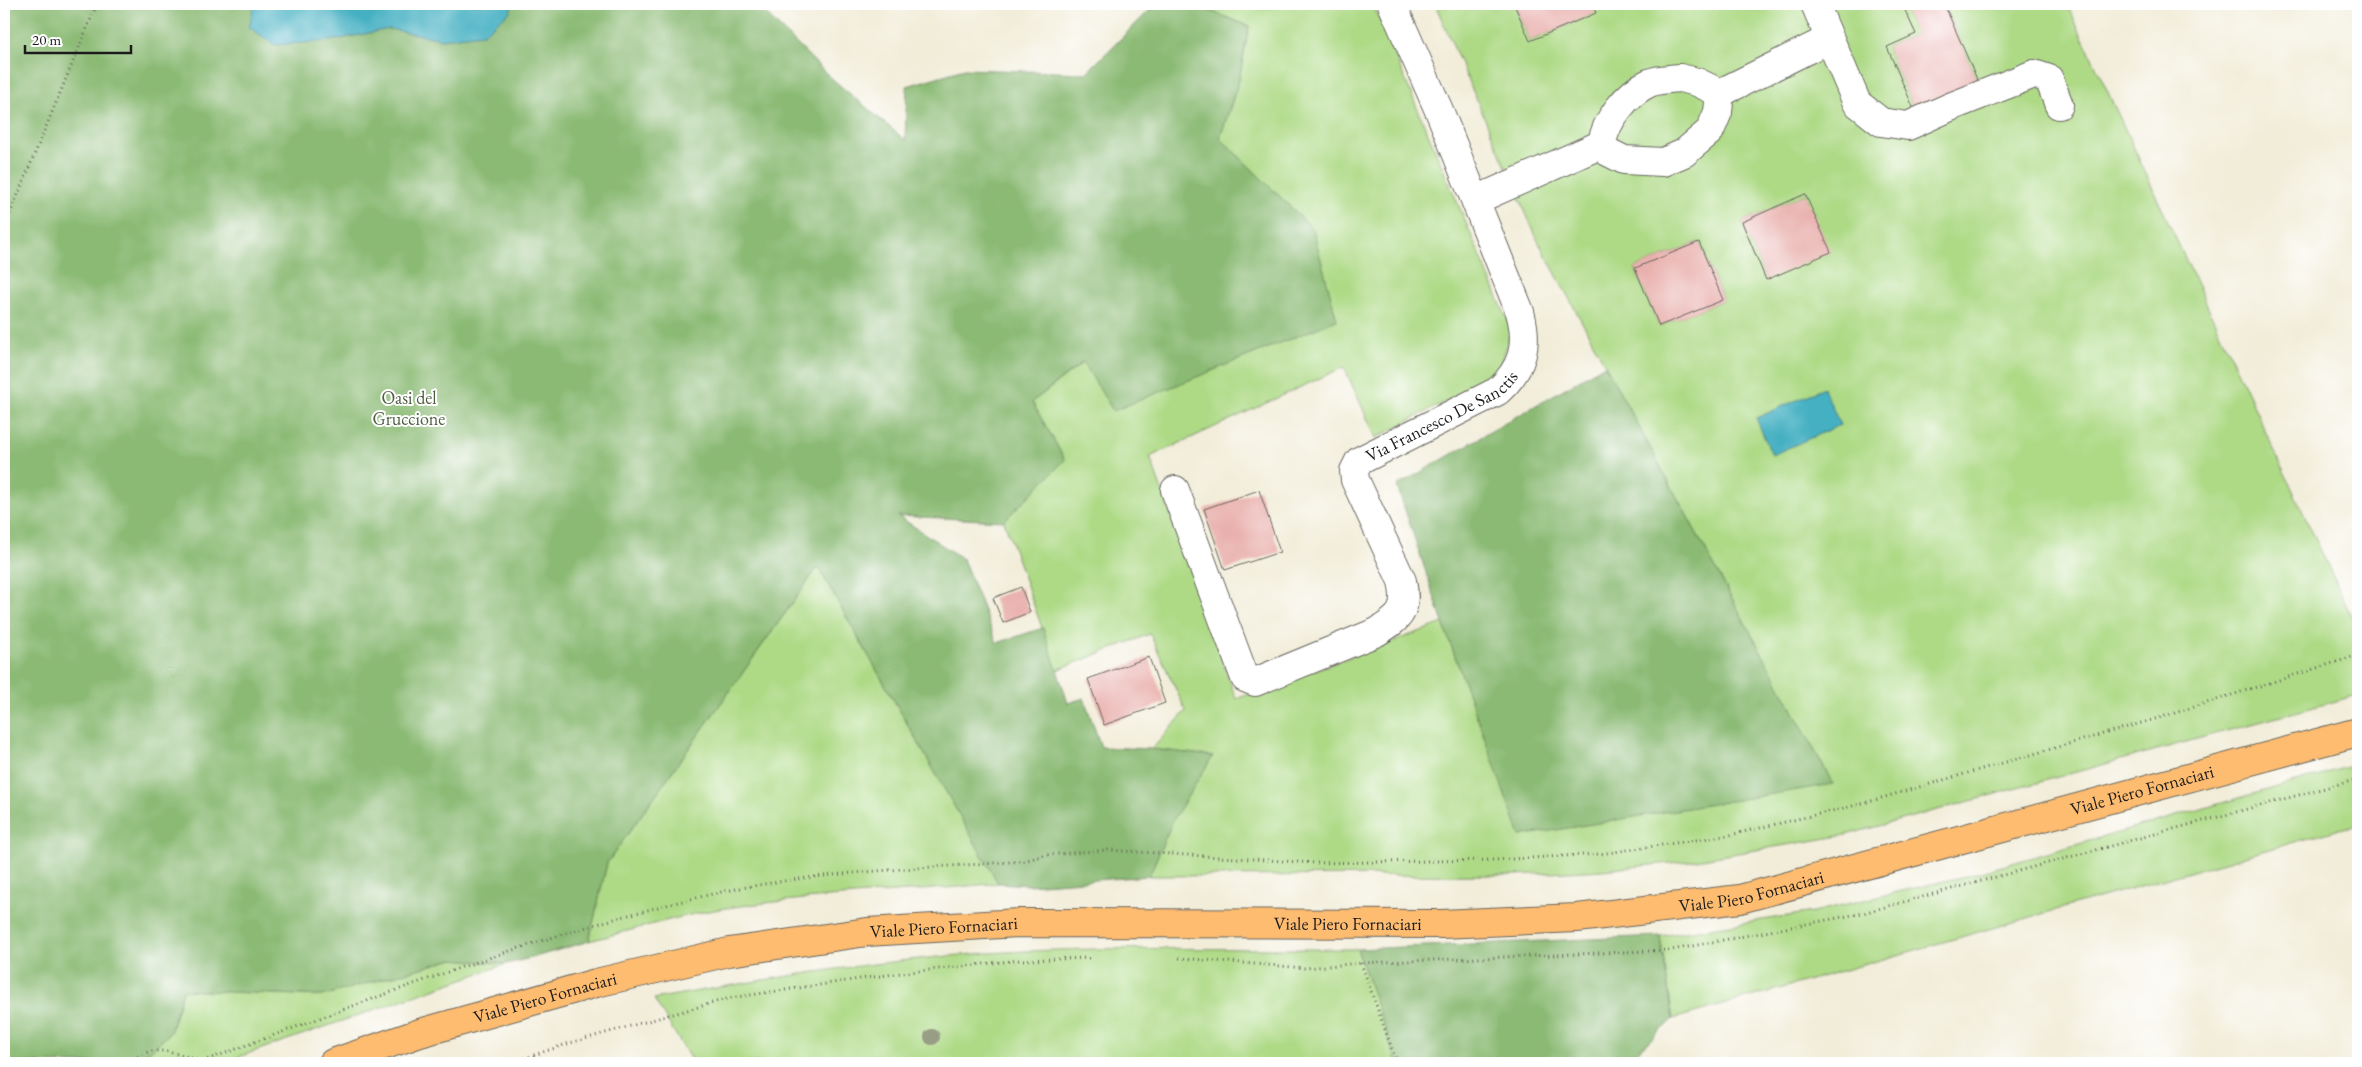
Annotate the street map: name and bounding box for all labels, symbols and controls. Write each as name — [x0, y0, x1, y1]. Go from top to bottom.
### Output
scale bar — [25, 22, 131, 54]
text: 20 m — [32, 30, 61, 49]
street label: Via Francesco De Sanctis — [1361, 366, 1523, 467]
park label: Oasi del Gruccione — [373, 386, 445, 430]
street label: Viale Piero Fornaciari — [2068, 759, 2217, 820]
street label: Viale Piero Fornaciari — [1678, 865, 1827, 917]
street label: Viale Piero Fornaciari — [869, 911, 1019, 943]
street label: Viale Piero Fornaciari — [1274, 912, 1422, 935]
street label: Viale Piero Fornaciari — [471, 966, 620, 1028]

